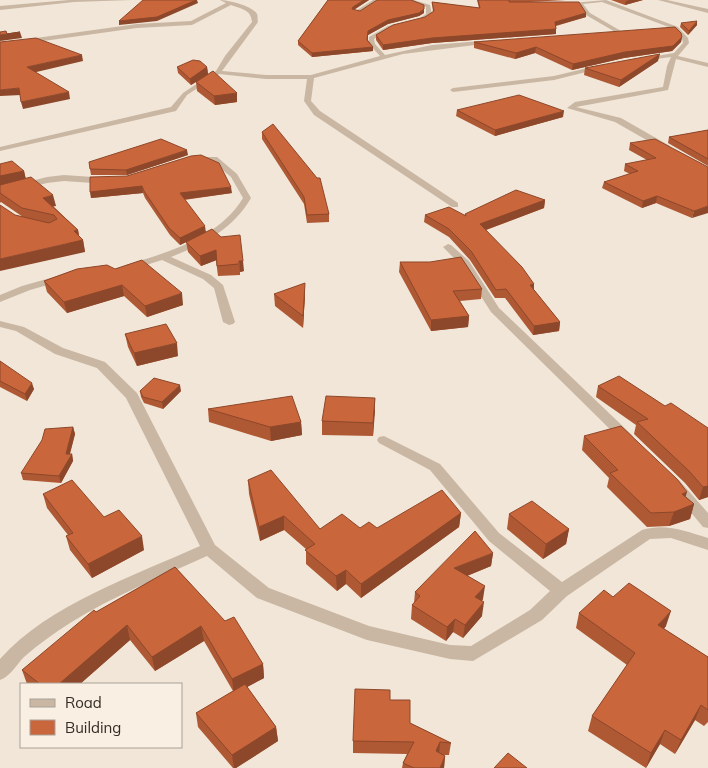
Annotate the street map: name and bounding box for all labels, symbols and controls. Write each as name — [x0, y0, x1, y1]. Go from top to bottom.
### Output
legend — [20, 683, 182, 748]
text: Road — [65, 693, 102, 712]
text: Building — [65, 718, 121, 737]

